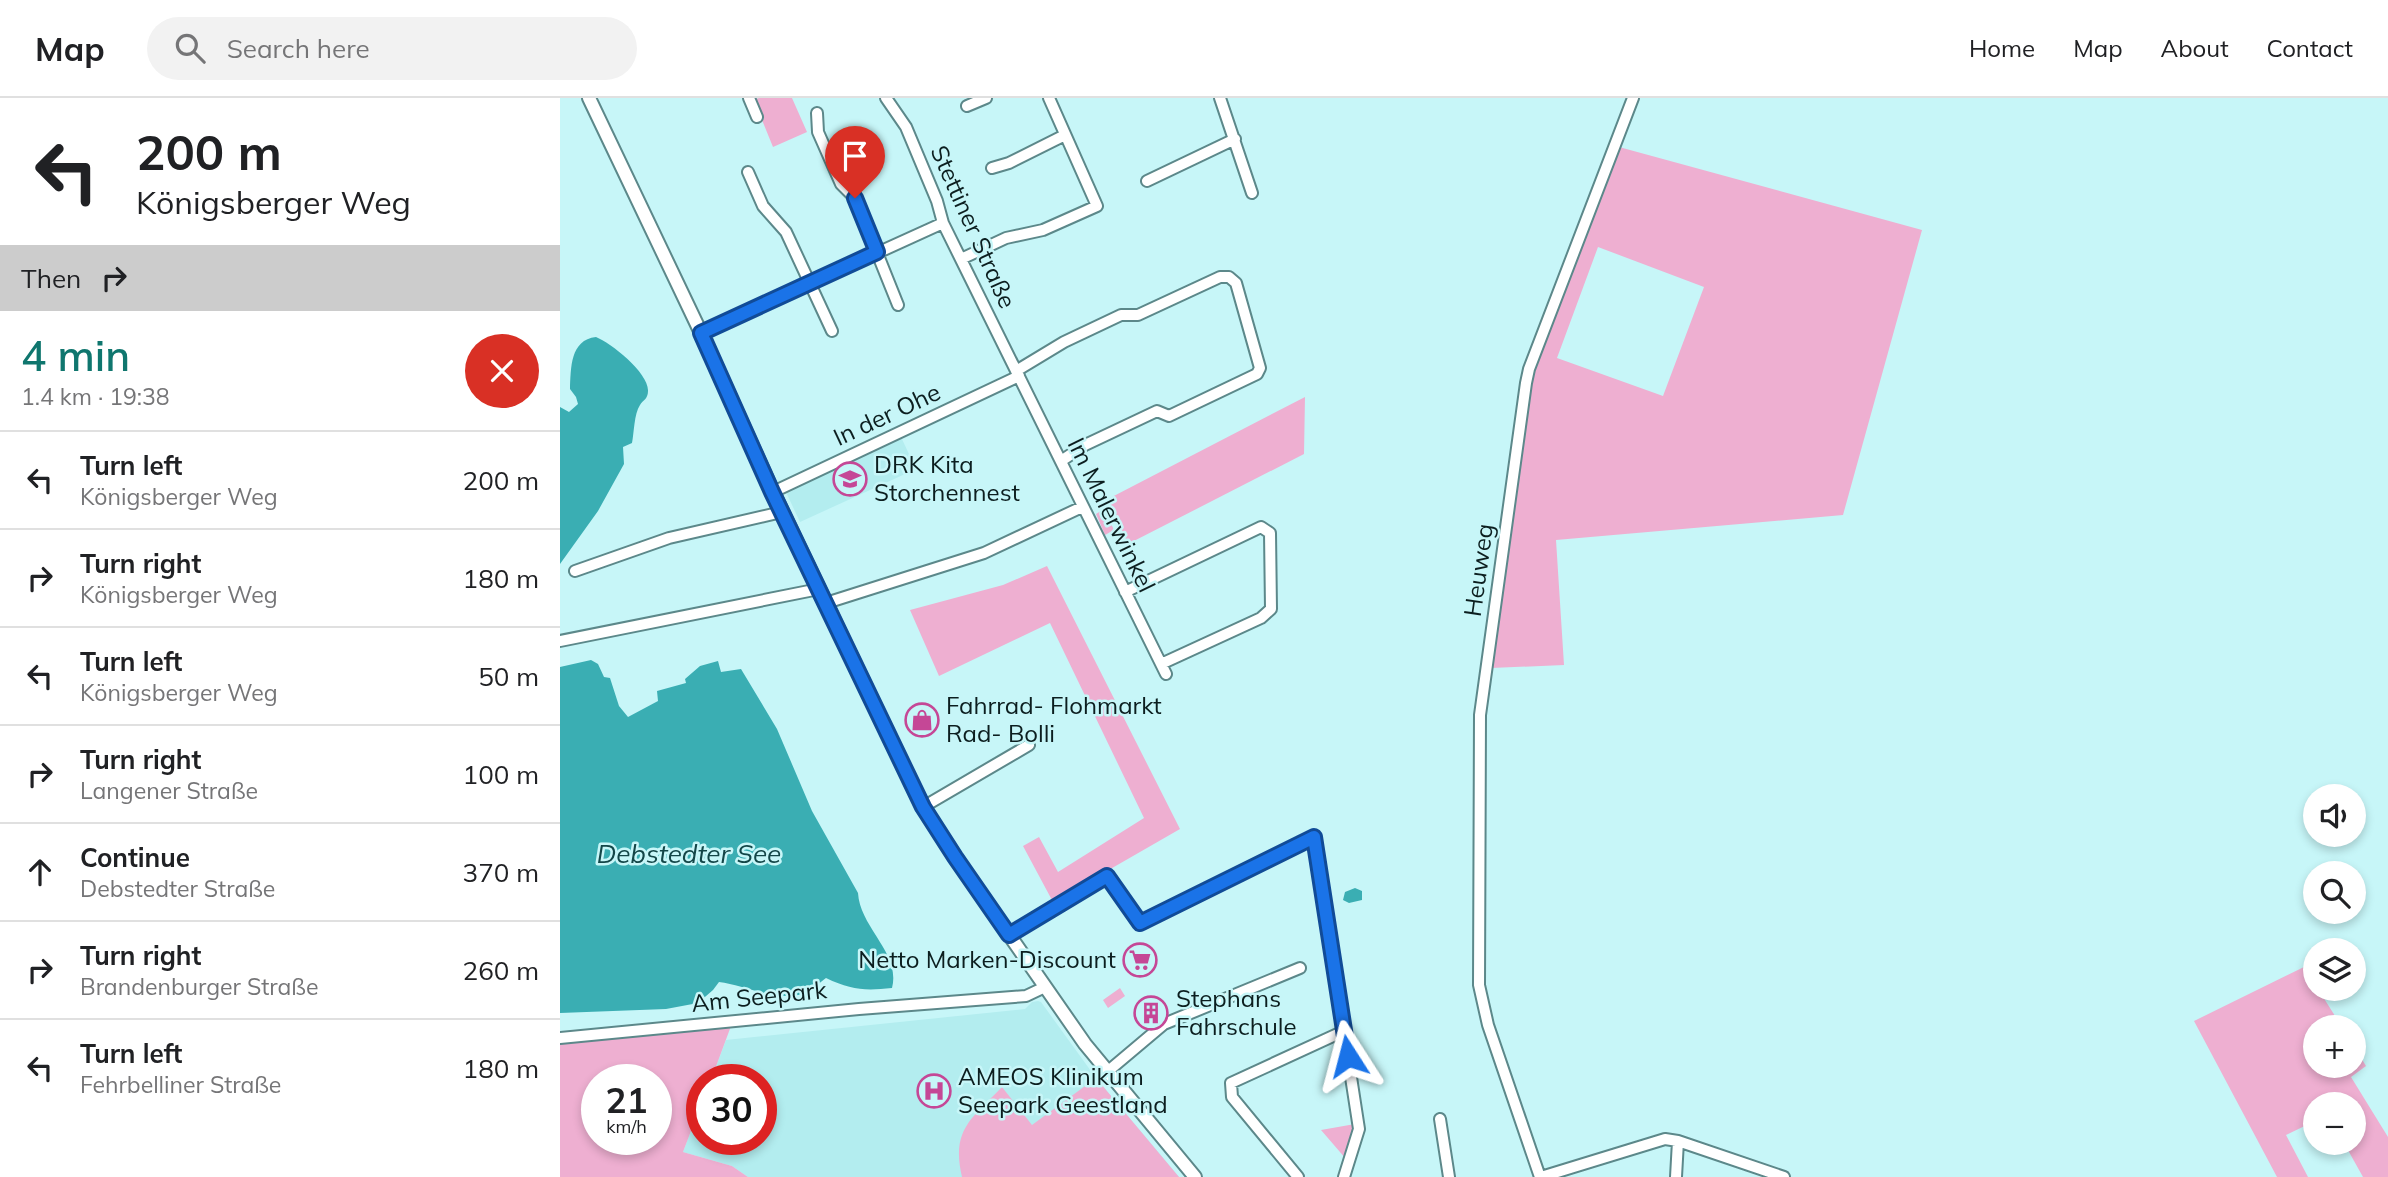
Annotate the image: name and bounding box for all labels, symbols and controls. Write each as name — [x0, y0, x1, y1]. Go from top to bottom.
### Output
search box — [147, 17, 637, 80]
text: Map — [35, 28, 105, 69]
icon: search — [171, 29, 209, 67]
text: Search here — [227, 32, 370, 65]
text: Home — [1969, 33, 2035, 63]
text: Map — [2073, 33, 2123, 63]
text: About — [2161, 33, 2229, 63]
text: Contact — [2267, 33, 2353, 63]
text: 200 m — [136, 121, 282, 182]
icon: left — [21, 126, 112, 217]
pin — [825, 126, 885, 198]
icon: arrive — [836, 137, 874, 175]
street label: Stettiner Straße — [925, 141, 1023, 313]
text: Königsberger Weg — [136, 182, 411, 222]
icon: right — [95, 259, 133, 297]
text: Then — [21, 262, 81, 295]
text: 4 min — [21, 329, 130, 382]
button: close — [465, 334, 539, 408]
street label: In der Ohe — [828, 376, 945, 452]
text: 1.4 km · 19:38 — [21, 382, 170, 411]
street label: Im Malerwinkel — [1062, 432, 1162, 597]
text: Turn left — [80, 449, 182, 482]
place label: DRK Kita Storchennest — [874, 449, 1020, 507]
school or university icon: DRK Kita Storchennest — [831, 460, 869, 498]
icon: left — [21, 461, 59, 499]
text: 200 m — [463, 464, 539, 497]
text: Königsberger Weg — [80, 482, 278, 511]
street label: Heuweg — [1457, 521, 1499, 618]
text: Turn right — [80, 547, 201, 580]
icon: right — [21, 559, 59, 597]
text: 180 m — [463, 562, 539, 595]
text: Königsberger Weg — [80, 580, 278, 609]
text: Turn left — [80, 645, 182, 678]
icon: left — [21, 657, 59, 695]
text: 50 m — [478, 660, 539, 693]
text: Königsberger Weg — [80, 678, 278, 707]
place label: Fahrrad- Flohmarkt Rad- Bolli — [946, 690, 1162, 748]
shop icon: Fahrrad- Flohmarkt Rad- Bolli — [903, 701, 941, 739]
text: Turn right — [80, 743, 201, 776]
icon: right — [21, 755, 59, 793]
text: 100 m — [463, 758, 539, 791]
text: Langener Straße — [80, 776, 258, 805]
map controls — [2303, 784, 2366, 1155]
button: sound — [2303, 784, 2366, 847]
water label: Debstedter See — [597, 837, 781, 870]
text: Continue — [80, 841, 190, 874]
icon: ahead — [21, 853, 59, 891]
text: 370 m — [463, 856, 539, 889]
button: search — [2303, 861, 2366, 924]
text: Debstedter Straße — [80, 874, 275, 903]
button: layers — [2303, 938, 2366, 1001]
text: Turn right — [80, 939, 201, 972]
supermarket icon: Netto Marken-Discount — [1121, 941, 1159, 979]
place label: Netto Marken-Discount — [858, 944, 1116, 974]
icon: right — [21, 951, 59, 989]
text: 260 m — [463, 954, 539, 987]
text: Brandenburger Straße — [80, 972, 318, 1001]
street label: Am Seepark — [690, 974, 829, 1018]
place label: Stephans Fahrschule — [1176, 983, 1297, 1041]
building icon: Stephans Fahrschule — [1132, 994, 1170, 1032]
button: + — [2303, 1015, 2366, 1078]
position arrow — [1311, 1019, 1385, 1093]
text: Turn left — [80, 1037, 182, 1070]
icon: left — [21, 1049, 59, 1087]
text: 180 m — [463, 1052, 539, 1085]
place label: AMEOS Klinikum Seepark Geestland — [958, 1061, 1168, 1119]
speed limit sign: 30 — [686, 1064, 777, 1155]
text: Fehrbelliner Straße — [80, 1070, 281, 1099]
hospital icon: AMEOS Klinikum Seepark Geestland — [915, 1072, 953, 1110]
text: 21 — [605, 1078, 648, 1122]
button: − — [2303, 1092, 2366, 1155]
text: km/h — [606, 1115, 647, 1138]

